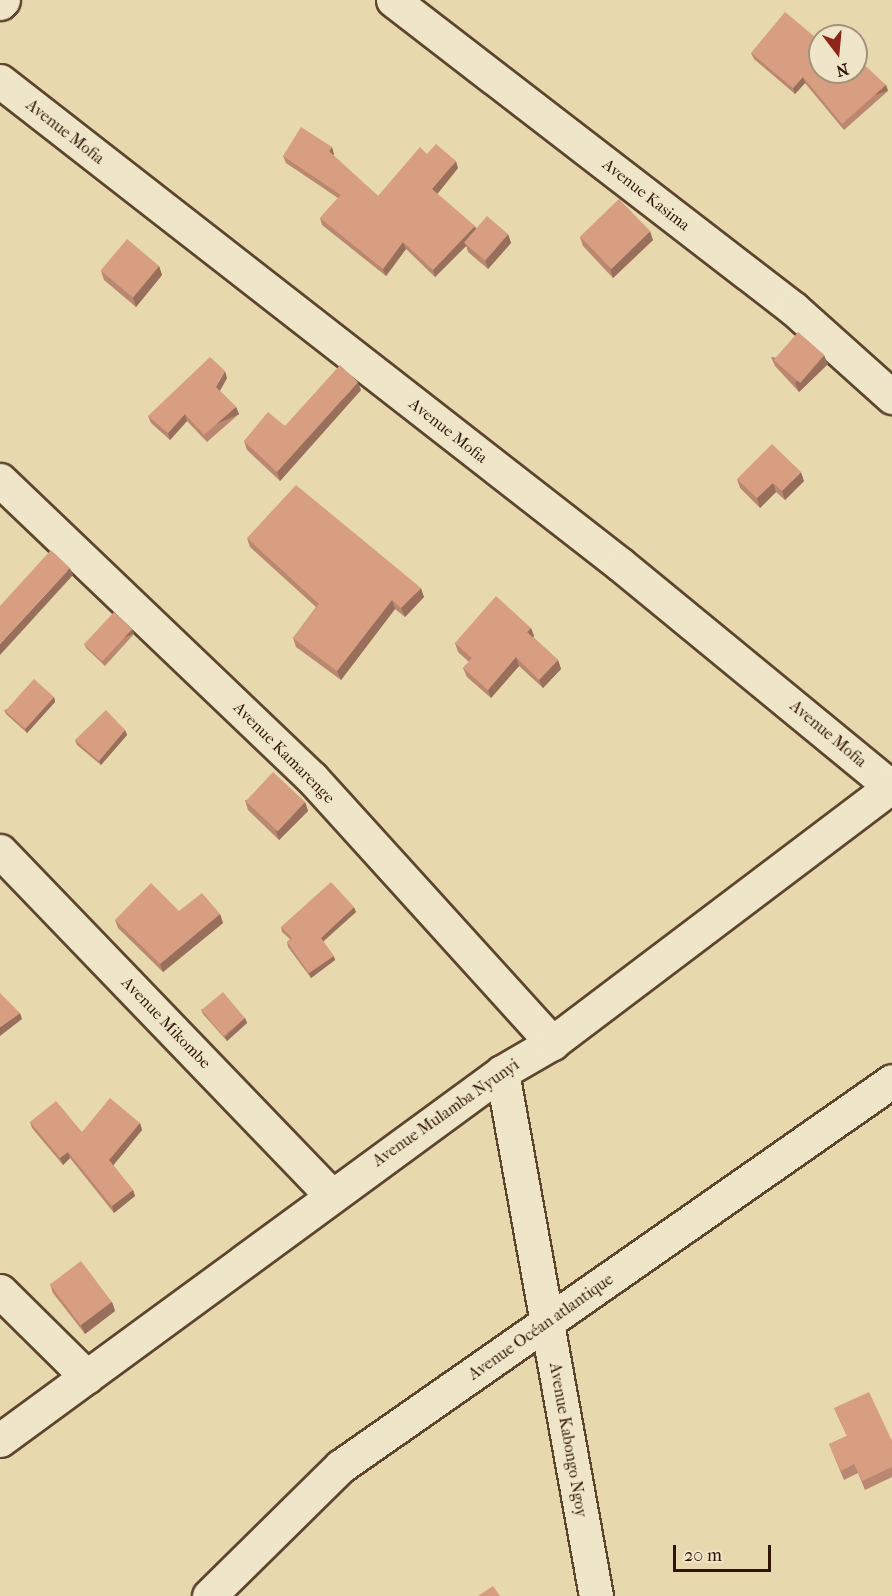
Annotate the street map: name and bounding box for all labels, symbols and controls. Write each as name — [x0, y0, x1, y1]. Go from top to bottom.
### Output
north arrow — [808, 24, 868, 84]
text: N — [834, 59, 851, 81]
street label: Avenue Mofia — [22, 96, 108, 168]
street label: Avenue Kasima — [598, 155, 694, 235]
street label: Avenue Mofia — [405, 395, 491, 467]
street label: Avenue Mofia — [786, 696, 870, 772]
street label: Avenue Kamarenge — [229, 698, 339, 808]
street label: Avenue Mikombe — [117, 973, 215, 1073]
street label: Avenue Mulamba Nyunyi — [369, 1055, 523, 1171]
street label: Avenue Océan atlantique — [465, 1270, 617, 1384]
street label: Avenue Kabongo Ngoy — [545, 1361, 591, 1519]
scale bar — [676, 1533, 774, 1571]
text: 20 m — [684, 1545, 722, 1566]

